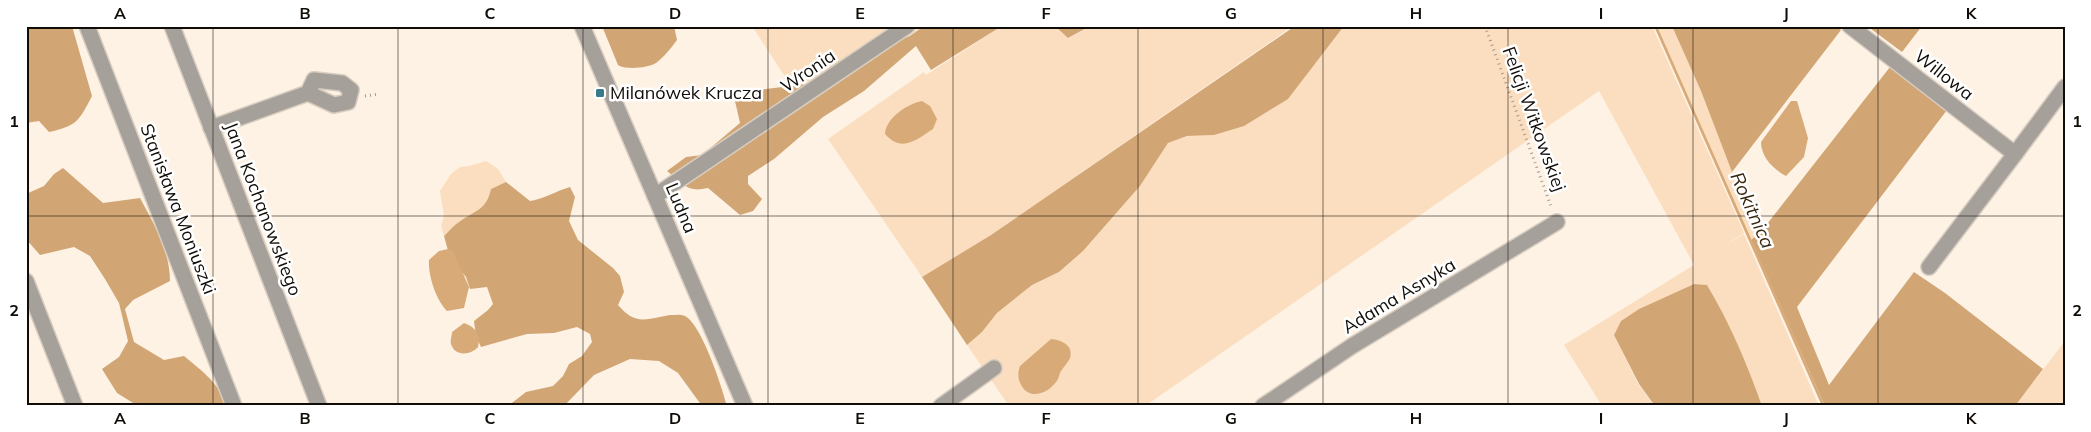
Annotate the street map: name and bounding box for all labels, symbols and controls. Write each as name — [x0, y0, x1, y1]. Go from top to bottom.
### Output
text: A — [114, 3, 126, 23]
text: B — [299, 3, 311, 23]
text: C — [485, 3, 496, 23]
text: D — [669, 3, 681, 23]
text: E — [855, 3, 865, 23]
text: F — [1041, 3, 1051, 23]
text: G — [1225, 3, 1237, 23]
text: H — [1410, 3, 1422, 23]
text: I — [1599, 3, 1603, 23]
text: J — [1783, 3, 1789, 23]
text: K — [1966, 3, 1978, 23]
street label: Felicji Witkowskiej — [1498, 43, 1571, 194]
street label: Wronia — [776, 44, 840, 97]
street label: Willowa — [1910, 44, 1979, 105]
place label: Milanówek Krucza — [610, 81, 762, 104]
marker: Milanówek Krucza — [594, 87, 606, 99]
text: 1 — [9, 111, 19, 131]
text: 1 — [2072, 111, 2082, 131]
street label: Jana Kochanowskiego — [220, 119, 307, 299]
street label: Stanisława Moniuszki — [135, 120, 222, 297]
water label: Rokitnica — [1726, 168, 1780, 252]
street label: Ludna — [661, 179, 702, 236]
street label: Adama Asnyka — [1338, 253, 1460, 338]
text: 2 — [9, 300, 19, 320]
text: 2 — [2072, 300, 2082, 320]
text: A — [114, 408, 126, 428]
text: B — [299, 408, 311, 428]
text: C — [485, 408, 496, 428]
text: D — [669, 408, 681, 428]
text: E — [855, 408, 865, 428]
text: F — [1041, 408, 1051, 428]
text: G — [1225, 408, 1237, 428]
text: H — [1410, 408, 1422, 428]
text: I — [1599, 408, 1603, 428]
text: J — [1783, 408, 1789, 428]
text: K — [1966, 408, 1978, 428]

